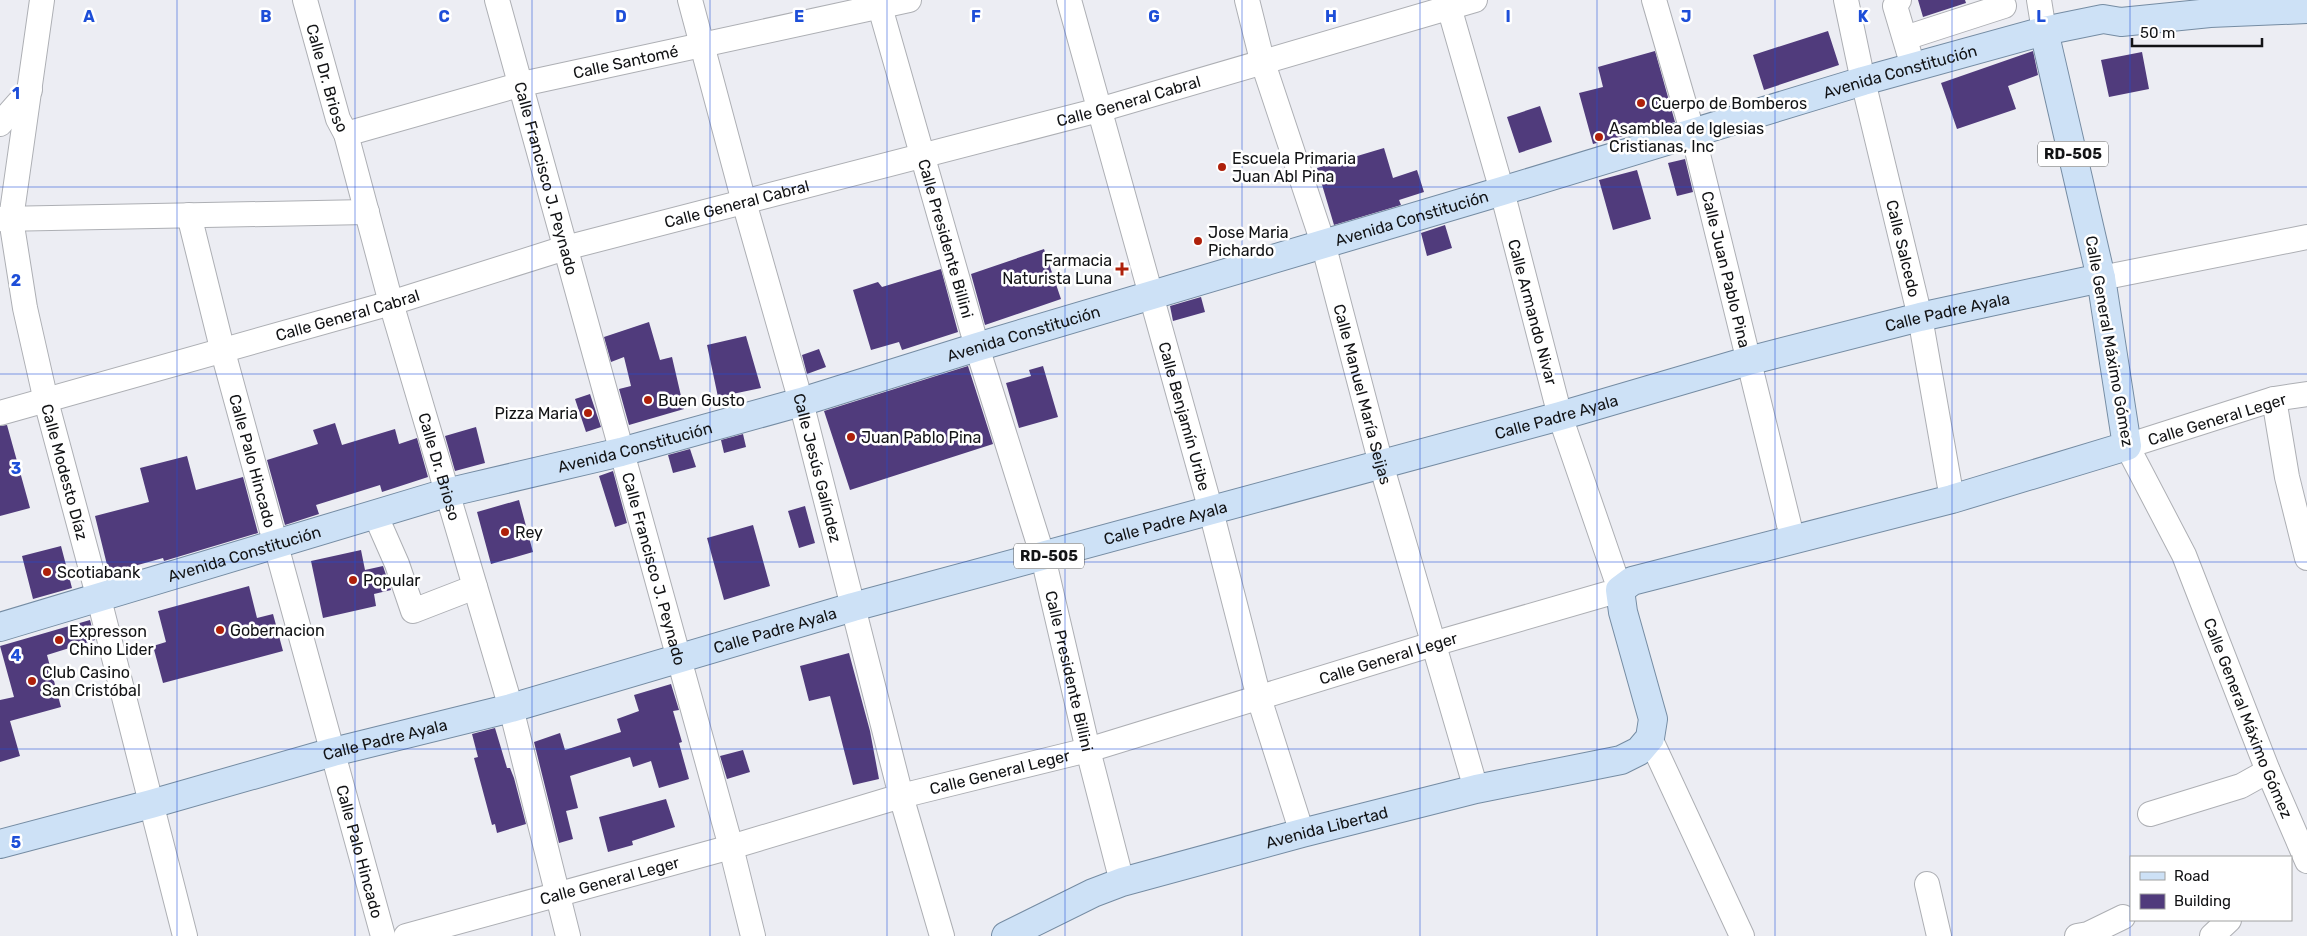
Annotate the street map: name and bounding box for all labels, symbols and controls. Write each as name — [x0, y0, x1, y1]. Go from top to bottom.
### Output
text: A — [83, 7, 95, 26]
text: B — [260, 7, 272, 26]
text: C — [438, 7, 450, 26]
text: D — [615, 7, 627, 26]
text: E — [794, 7, 804, 26]
text: F — [971, 7, 981, 26]
text: G — [1148, 7, 1160, 26]
text: H — [1325, 7, 1337, 26]
text: I — [1505, 7, 1511, 26]
text: J — [1681, 7, 1691, 26]
text: K — [1858, 7, 1869, 26]
text: L — [2036, 7, 2046, 26]
scale bar — [2132, 15, 2262, 47]
street label: Calle Dr. Brioso — [302, 22, 352, 135]
text: 50 m — [2140, 24, 2175, 42]
street label: Calle Santomé — [571, 41, 680, 83]
street label: Avenida Constitución — [1821, 41, 1979, 103]
street label: Calle General Cabral — [1054, 72, 1203, 131]
street label: Calle Francisco J. Peynado — [510, 80, 581, 277]
text: 1 — [12, 84, 20, 103]
place label: Cuerpo de Bomberos — [1651, 94, 1807, 113]
marker: Cuerpo de Bomberos — [1635, 97, 1647, 109]
place label: Asamblea de Iglesias Cristianas, Inc — [1609, 119, 1764, 156]
marker: Asamblea de Iglesias Cristianas, Inc — [1593, 131, 1605, 143]
road number: RD-505 — [2038, 142, 2108, 166]
place label: Escuela Primaria Juan Abl Pina — [1232, 149, 1356, 186]
street label: Calle Presidente Billini — [914, 157, 977, 320]
marker: Escuela Primaria Juan Abl Pina — [1216, 161, 1228, 173]
street label: Calle General Cabral — [662, 176, 811, 232]
street label: Avenida Constitución — [1333, 187, 1491, 250]
street label: Calle Juan Pablo Pina — [1697, 189, 1754, 350]
street label: Calle Salcedo — [1882, 198, 1924, 299]
place label: Jose Maria Pichardo — [1208, 223, 1289, 260]
street label: Calle General Máximo Gómez — [2082, 234, 2137, 448]
marker: Jose Maria Pichardo — [1192, 235, 1204, 247]
street label: Calle Armando Nivar — [1504, 237, 1561, 387]
place label: Farmacia Naturista Luna — [1002, 251, 1112, 288]
marker: Farmacia Naturista Luna — [1116, 263, 1128, 275]
text: 2 — [11, 271, 21, 290]
street label: Calle General Cabral — [273, 286, 422, 345]
street label: Calle Padre Ayala — [1883, 289, 2012, 336]
street label: Avenida Constitución — [945, 302, 1102, 366]
street label: Calle Manuel María Seijas — [1329, 302, 1395, 487]
street label: Calle Benjamín Uribe — [1154, 340, 1214, 493]
street label: Calle General Leger — [2146, 389, 2289, 450]
place label: Buen Gusto — [658, 391, 745, 410]
street label: Calle Jesús Galíndez — [789, 391, 845, 544]
street label: Calle Padre Ayala — [1492, 391, 1620, 443]
street label: Calle Palo Hincado — [225, 392, 280, 530]
marker: Buen Gusto — [642, 394, 654, 406]
street label: Calle Modesto Díaz — [37, 402, 92, 542]
place label: Pizza Maria — [494, 404, 578, 423]
marker: Pizza Maria — [582, 407, 594, 419]
street label: Calle Dr. Brioso — [414, 411, 464, 523]
street label: Avenida Constitución — [556, 418, 714, 477]
place label: Juan Pablo Pina — [861, 428, 981, 447]
marker: Juan Pablo Pina — [845, 431, 857, 443]
text: 3 — [11, 459, 21, 478]
street label: Calle Francisco J. Peynado — [618, 470, 689, 667]
street label: Calle Padre Ayala — [1102, 497, 1229, 549]
street label: Avenida Constitución — [165, 522, 323, 586]
place label: Rey — [515, 523, 543, 542]
marker: Rey — [499, 526, 511, 538]
road number: RD-505 — [1014, 544, 1084, 568]
place label: Scotiabank — [57, 563, 141, 582]
marker: Scotiabank — [41, 566, 53, 578]
place label: Popular — [363, 571, 420, 590]
marker: Popular — [347, 574, 359, 586]
street label: Calle Presidente Billini — [1041, 589, 1097, 753]
street label: Calle Padre Ayala — [711, 603, 839, 658]
street label: Calle General Máximo Gómez — [2199, 615, 2296, 821]
place label: Gobernacion — [230, 621, 325, 640]
place label: Expresson Chino Lider — [69, 622, 154, 659]
marker: Gobernacion — [214, 624, 226, 636]
street label: Calle General Leger — [1317, 628, 1460, 688]
marker: Expresson Chino Lider — [53, 634, 65, 646]
text: 4 — [11, 646, 22, 665]
place label: Club Casino San Cristóbal — [42, 663, 141, 700]
marker: Club Casino San Cristóbal — [26, 675, 38, 687]
street label: Calle Padre Ayala — [321, 715, 449, 764]
street label: Calle General Leger — [928, 746, 1072, 799]
street label: Calle Palo Hincado — [332, 783, 387, 920]
street label: Avenida Libertad — [1263, 803, 1390, 852]
text: 5 — [11, 833, 21, 852]
street label: Calle General Leger — [538, 853, 681, 909]
legend — [2130, 856, 2292, 921]
text: Road — [2174, 867, 2210, 885]
text: Building — [2174, 892, 2231, 910]

